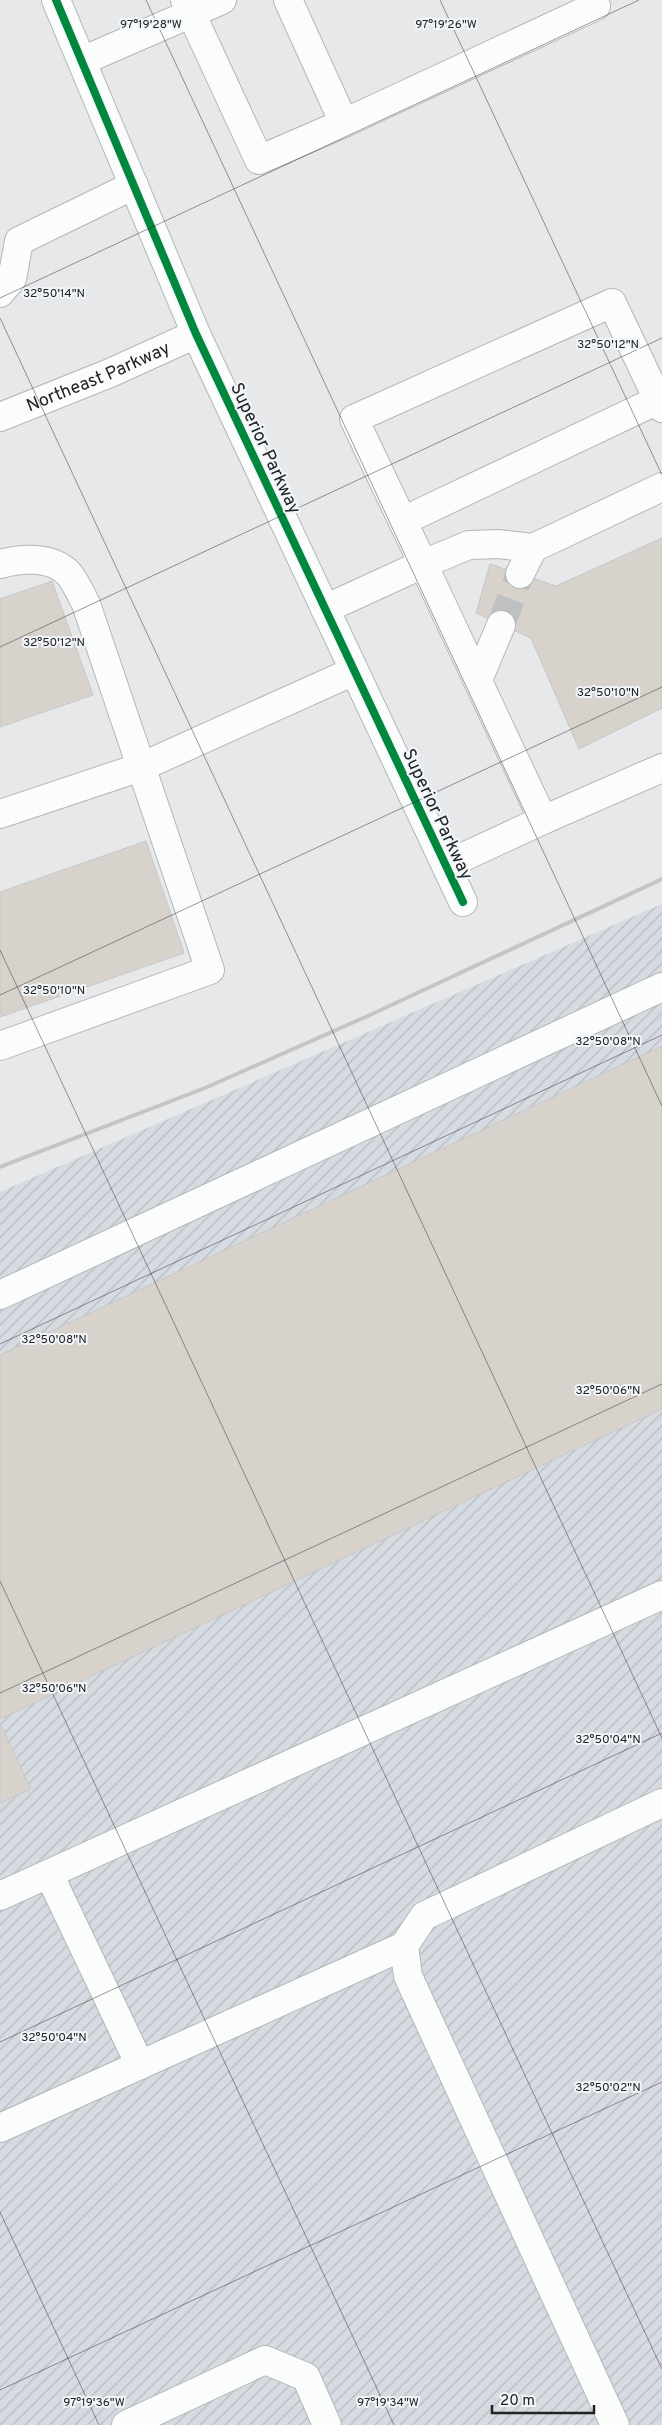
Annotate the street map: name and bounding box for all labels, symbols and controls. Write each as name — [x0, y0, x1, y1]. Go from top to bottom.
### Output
text: 97°19'28"W — [120, 17, 182, 33]
text: 97°19'26"W — [415, 17, 477, 33]
text: 32°50'14"N — [23, 286, 85, 302]
street label: Northeast Parkway — [23, 337, 174, 418]
text: 32°50'12"N — [577, 337, 639, 353]
street label: Superior Parkway — [224, 379, 305, 518]
text: 32°50'12"N — [23, 635, 85, 651]
text: 32°50'10"N — [577, 685, 639, 701]
street label: Superior Parkway — [396, 745, 477, 884]
text: 32°50'10"N — [23, 983, 85, 999]
text: 32°50'08"N — [575, 1034, 641, 1050]
text: 32°50'08"N — [21, 1332, 87, 1348]
text: 32°50'06"N — [575, 1383, 641, 1399]
text: 32°50'06"N — [21, 1681, 87, 1697]
text: 32°50'04"N — [575, 1732, 641, 1748]
text: 32°50'04"N — [21, 2030, 87, 2046]
text: 32°50'02"N — [575, 2080, 641, 2096]
scale bar — [492, 2382, 594, 2414]
text: 20 m — [500, 2392, 535, 2411]
text: 97°19'36"W — [63, 2395, 125, 2411]
text: 97°19'34"W — [357, 2395, 419, 2411]

